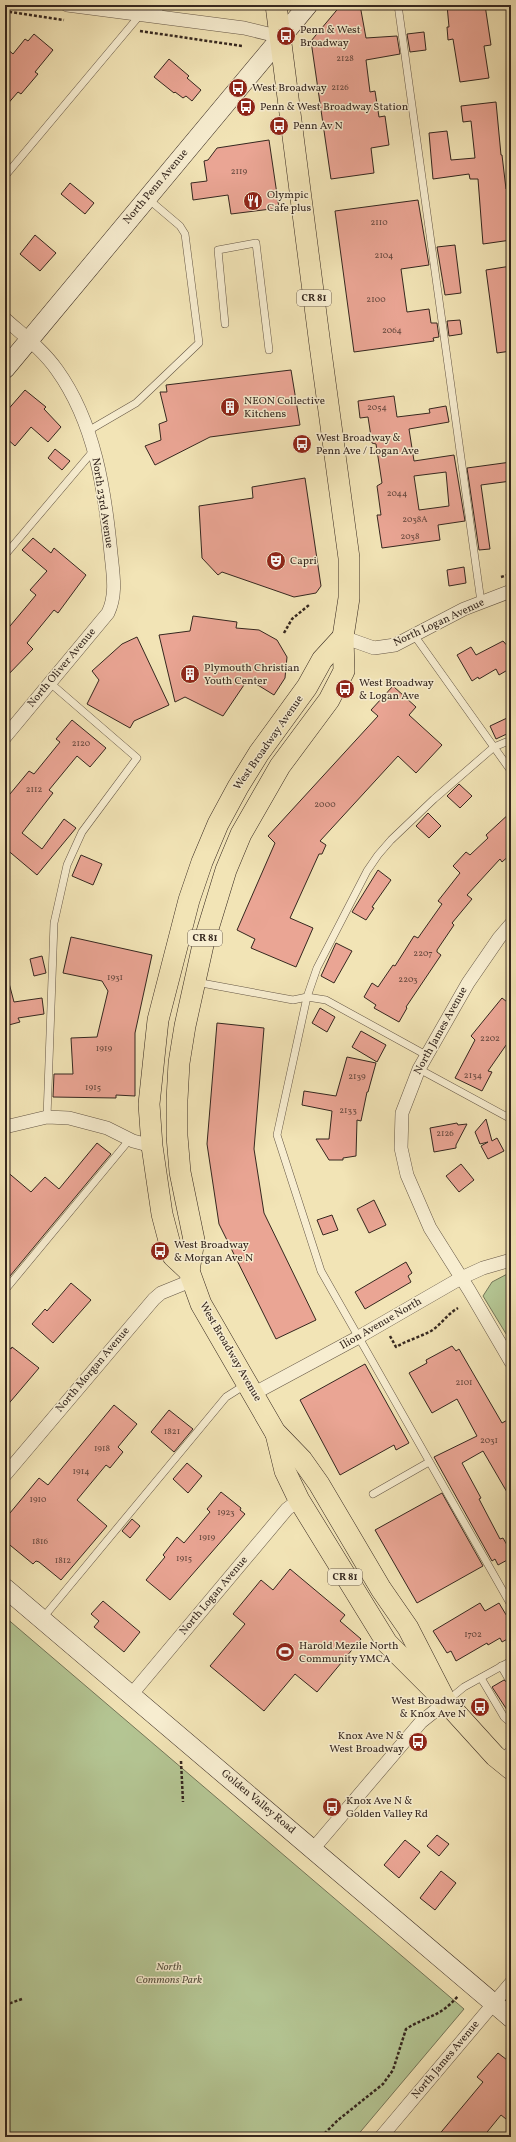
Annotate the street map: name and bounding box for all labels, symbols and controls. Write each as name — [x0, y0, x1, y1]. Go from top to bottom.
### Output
place label: Penn & West Broadway — [300, 23, 361, 51]
bus stop icon: Penn & West Broadway — [275, 25, 297, 47]
house number: 2128 — [336, 52, 354, 65]
bus stop icon: West Broadway — [227, 77, 249, 99]
place label: West Broadway — [252, 81, 327, 96]
house number: 2126 — [331, 81, 349, 94]
bus stop icon: Penn & West Broadway Station — [235, 96, 257, 118]
place label: Penn & West Broadway Station — [260, 100, 409, 115]
bus stop icon: Penn Av N — [268, 115, 290, 137]
place label: Penn Av N — [293, 119, 343, 134]
street label: North Penn Avenue — [120, 146, 192, 228]
house number: 2119 — [231, 165, 248, 178]
place label: Olympic Cafe plus — [267, 188, 312, 216]
restaurant icon: Olympic Cafe plus — [242, 190, 264, 212]
house number: 2110 — [370, 216, 388, 229]
house number: 2104 — [375, 249, 393, 262]
road number: CR 81 — [297, 290, 331, 306]
house number: 2100 — [366, 293, 386, 306]
house number: 2064 — [382, 324, 402, 337]
place label: NEON Collective Kitchens — [244, 394, 325, 422]
building icon: NEON Collective Kitchens — [219, 396, 241, 418]
house number: 2054 — [367, 401, 387, 414]
place label: West Broadway & Penn Ave / Logan Ave — [316, 431, 419, 459]
bus stop icon: West Broadway & Penn Ave / Logan Ave — [291, 433, 313, 455]
street label: North 23rd Avenue — [87, 457, 117, 549]
house number: 2044 — [387, 487, 407, 500]
house number: 2038A — [402, 513, 428, 526]
house number: 2038 — [400, 530, 420, 543]
theatre icon: Capri — [265, 550, 287, 572]
place label: Capri — [290, 554, 317, 569]
street label: North Logan Avenue — [391, 595, 487, 651]
street label: North Oliver Avenue — [24, 625, 100, 711]
place label: Plymouth Christian Youth Center — [204, 661, 300, 689]
building icon: Plymouth Christian Youth Center — [179, 663, 201, 685]
place label: West Broadway & Logan Ave — [359, 676, 434, 704]
bus stop icon: West Broadway & Logan Ave — [334, 678, 356, 700]
street label: West Broadway Avenue — [231, 693, 307, 793]
house number: 2120 — [72, 737, 91, 750]
house number: 2112 — [26, 783, 42, 796]
house number: 2000 — [314, 798, 336, 811]
road number: CR 81 — [188, 930, 222, 946]
house number: 2207 — [413, 947, 433, 960]
house number: 1931 — [107, 971, 123, 984]
house number: 2203 — [398, 973, 418, 986]
street label: North James Avenue — [411, 984, 471, 1078]
house number: 2202 — [480, 1032, 500, 1045]
house number: 1919 — [96, 1042, 112, 1055]
house number: 2134 — [464, 1069, 482, 1082]
house number: 2139 — [348, 1070, 366, 1083]
house number: 1915 — [85, 1081, 101, 1094]
house number: 2133 — [339, 1104, 357, 1117]
house number: 2126 — [436, 1127, 454, 1140]
place label: West Broadway & Morgan Ave N — [174, 1238, 253, 1266]
bus stop icon: West Broadway & Morgan Ave N — [149, 1240, 171, 1262]
street label: Ilion Avenue North — [337, 1294, 425, 1354]
street label: West Broadway Avenue — [195, 1299, 265, 1405]
street label: North Morgan Avenue — [53, 1324, 133, 1416]
house number: 2101 — [455, 1376, 473, 1389]
house number: 1821 — [164, 1425, 180, 1438]
house number: 2031 — [480, 1434, 498, 1447]
house number: 1918 — [94, 1442, 111, 1455]
house number: 1914 — [72, 1465, 90, 1478]
house number: 1910 — [29, 1493, 47, 1506]
house number: 1923 — [217, 1506, 235, 1519]
house number: 1919 — [199, 1531, 215, 1544]
house number: 1816 — [32, 1535, 48, 1548]
house number: 1915 — [176, 1552, 192, 1565]
street label: North Logan Avenue — [176, 1553, 252, 1639]
house number: 1812 — [55, 1554, 71, 1567]
road number: CR 81 — [328, 1569, 362, 1585]
house number: 1702 — [464, 1628, 482, 1641]
place label: Harold Mezile North Community YMCA — [299, 1639, 399, 1667]
sports icon: Harold Mezile North Community YMCA — [274, 1641, 296, 1663]
place label: West Broadway & Knox Ave N — [391, 1694, 466, 1722]
bus stop icon: West Broadway & Knox Ave N — [469, 1696, 491, 1718]
place label: Knox Ave N & West Broadway — [329, 1729, 404, 1757]
bus stop icon: Knox Ave N & West Broadway — [407, 1731, 429, 1753]
street label: Golden Valley Road — [217, 1766, 299, 1838]
place label: Knox Ave N & Golden Valley Rd — [346, 1794, 428, 1822]
bus stop icon: Knox Ave N & Golden Valley Rd — [321, 1796, 343, 1818]
park label: North Commons Park — [136, 1960, 202, 1988]
street label: North James Avenue — [409, 2018, 483, 2102]

